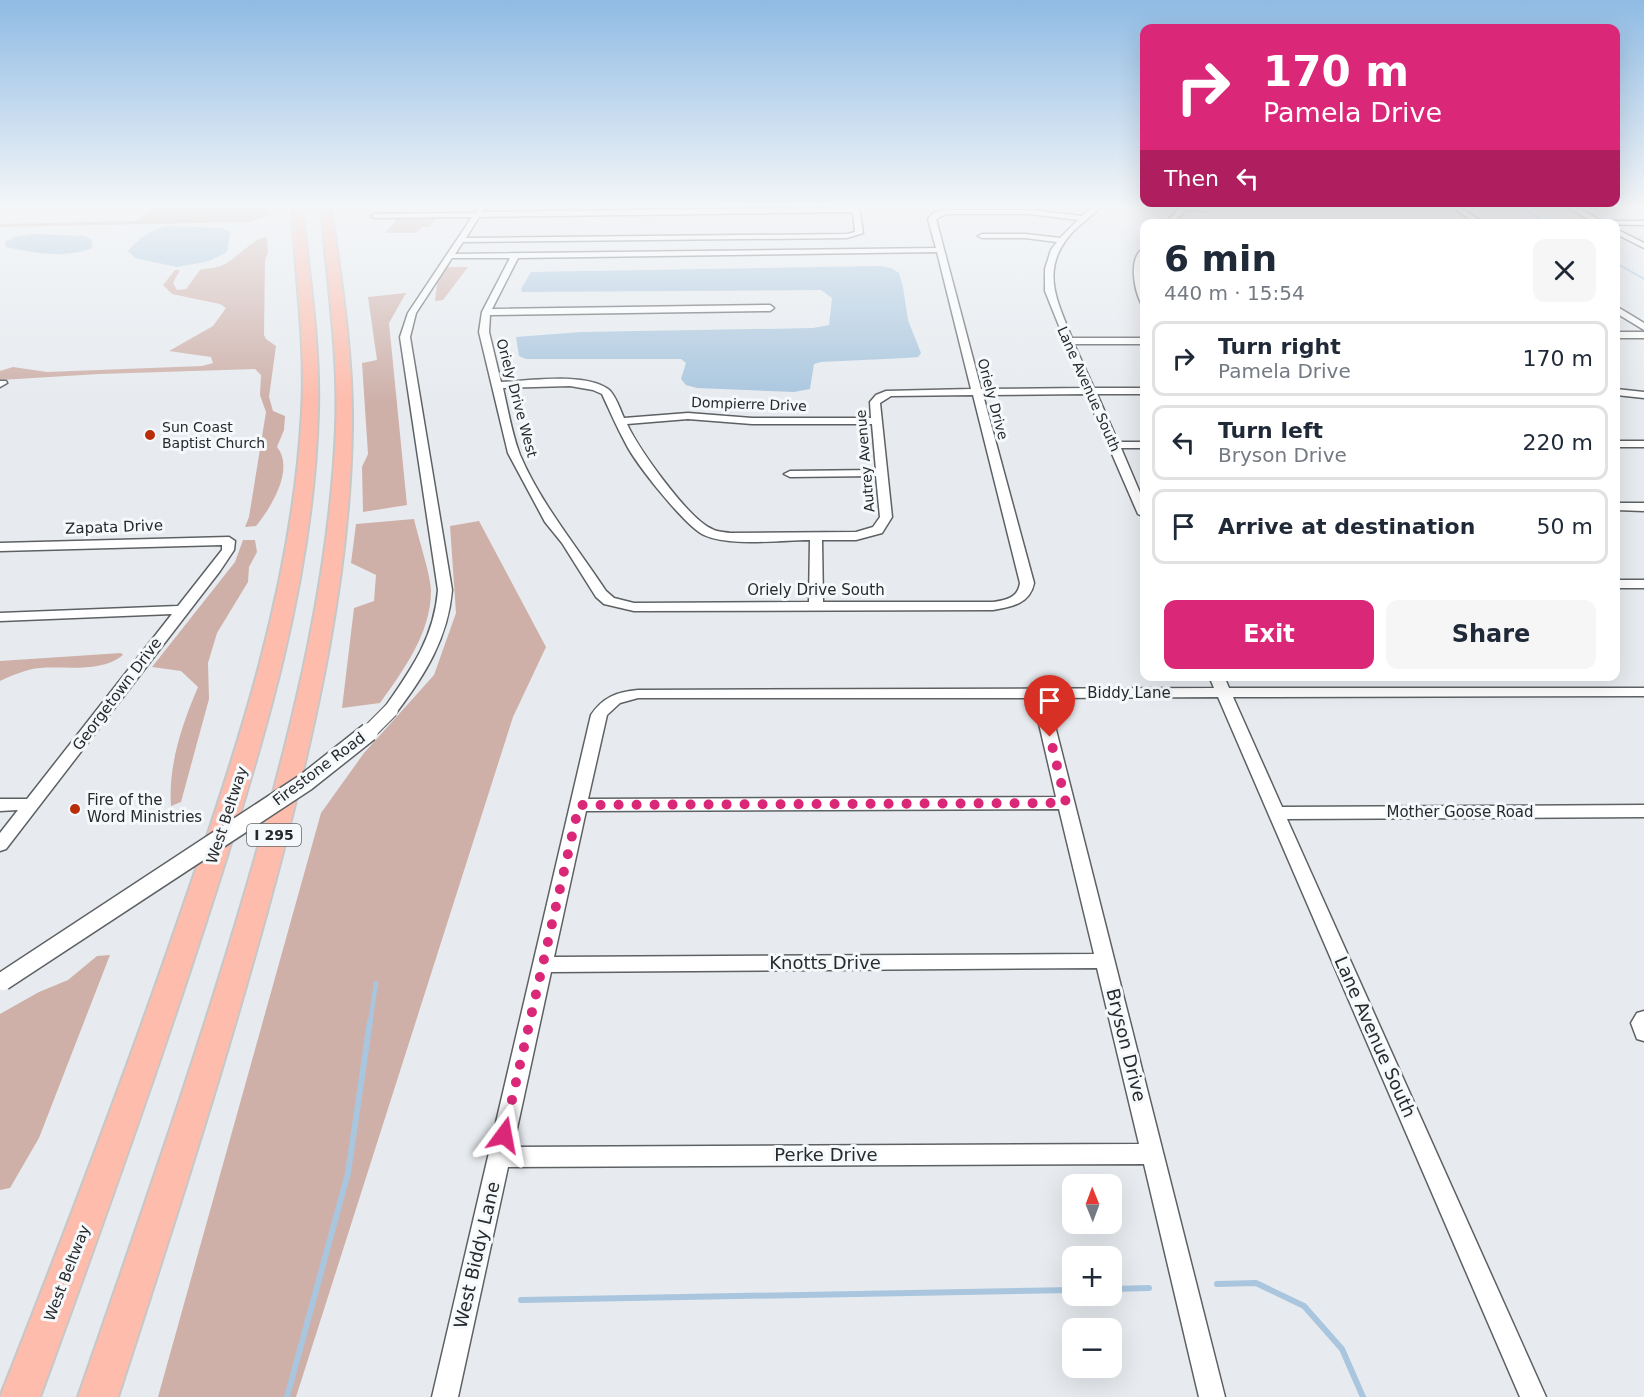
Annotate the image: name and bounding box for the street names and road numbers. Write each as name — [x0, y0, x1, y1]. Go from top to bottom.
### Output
street label: Lane Avenue South — [1054, 324, 1124, 454]
street label: Oriely Drive West — [493, 337, 541, 460]
street label: Oriely Drive — [975, 357, 1011, 441]
street label: Dompierre Drive — [691, 394, 807, 414]
street label: Autrey Avenue — [853, 409, 877, 513]
street label: Zapata Drive — [65, 516, 163, 538]
street label: Oriely Drive South — [747, 581, 885, 599]
street label: Georgetown Drive — [69, 634, 165, 754]
street label: Biddy Lane — [1087, 684, 1171, 702]
street label: Firestone Road — [269, 728, 369, 810]
street label: West Beltway — [203, 764, 251, 866]
street label: Mother Goose Road — [1386, 803, 1534, 821]
road number: I 295 — [247, 824, 301, 846]
street label: Knotts Drive — [769, 952, 881, 973]
street label: Lane Avenue South — [1330, 953, 1420, 1121]
street label: Bryson Drive — [1102, 986, 1151, 1104]
street label: Perke Drive — [774, 1144, 878, 1165]
street label: West Biddy Lane — [449, 1179, 504, 1330]
street label: West Beltway — [40, 1222, 94, 1324]

